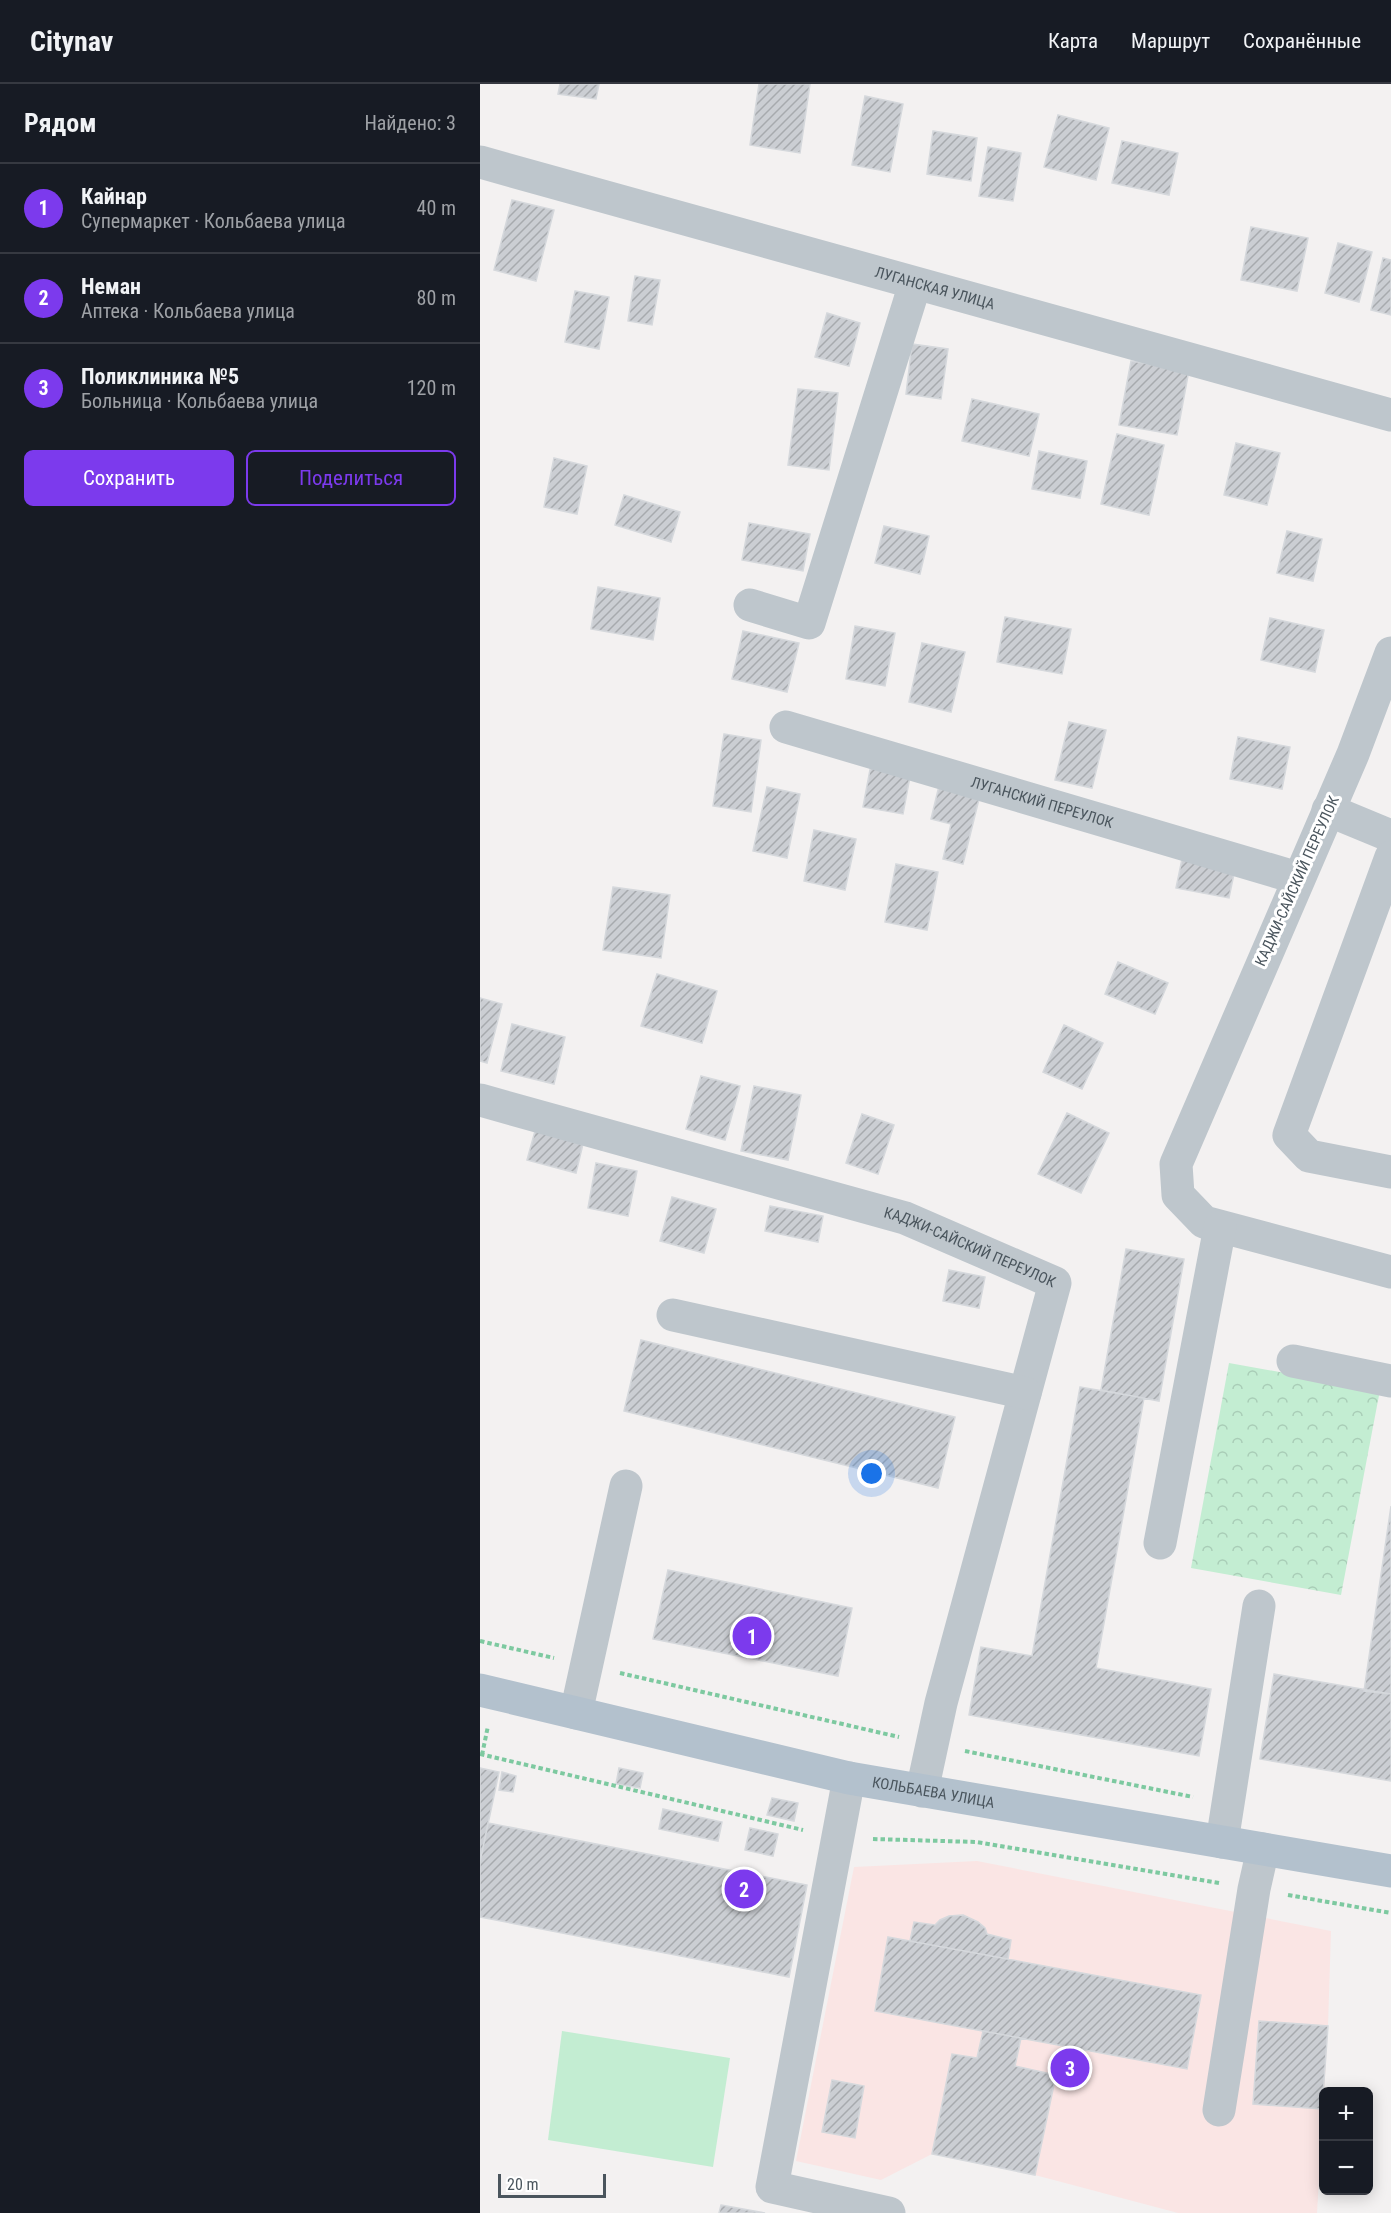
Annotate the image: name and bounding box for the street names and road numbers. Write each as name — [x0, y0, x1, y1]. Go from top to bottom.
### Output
street label: ЛУГАНСКАЯ УЛИЦА — [873, 263, 997, 314]
street label: ЛУГАНСКИЙ ПЕРЕУЛОК — [969, 773, 1116, 832]
street label: КАДЖИ-САЙСКИЙ ПЕРЕУЛОК — [1251, 793, 1343, 969]
street label: КАДЖИ-САЙСКИЙ ПЕРЕУЛОК — [882, 1204, 1059, 1291]
street label: КОЛЬБАЕВА УЛИЦА — [871, 1773, 996, 1812]

